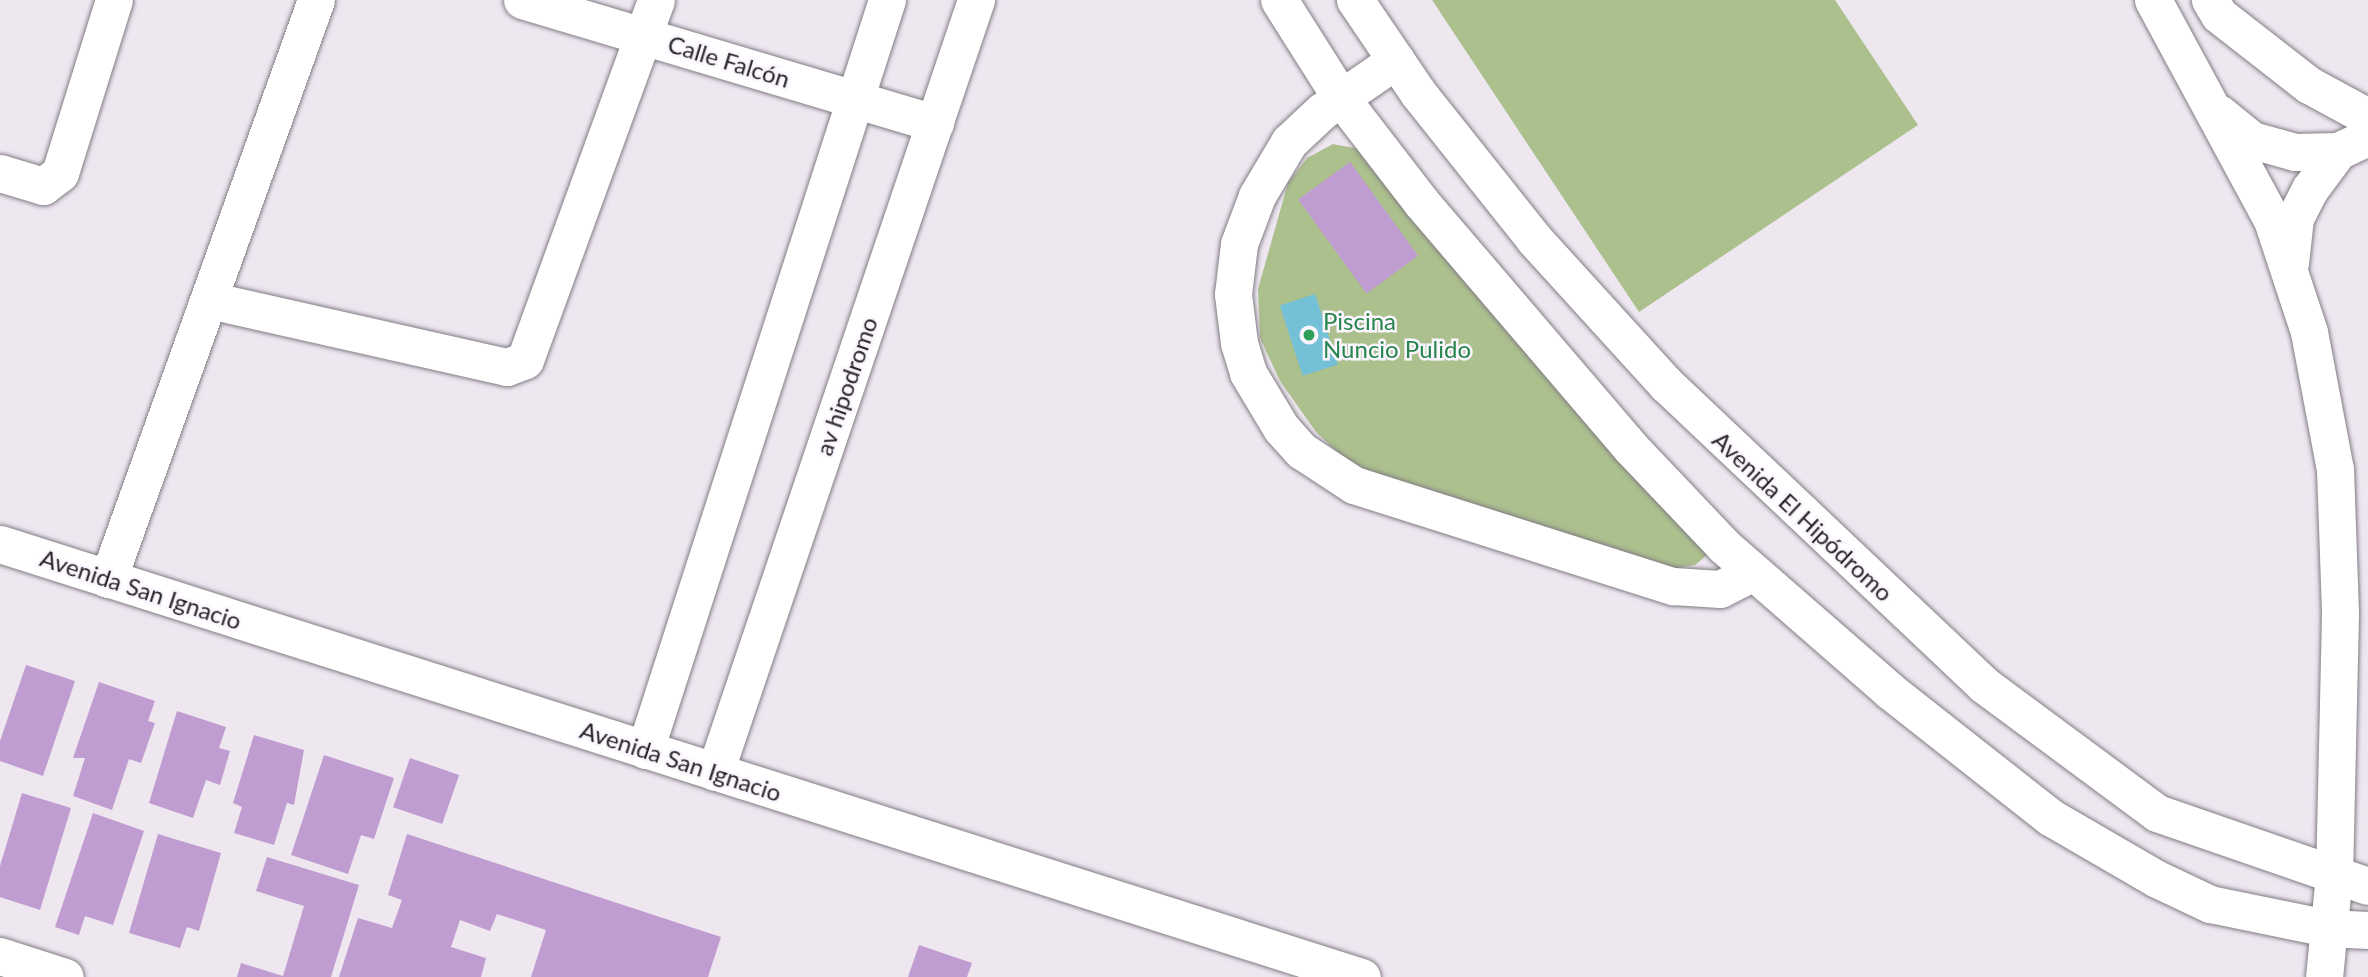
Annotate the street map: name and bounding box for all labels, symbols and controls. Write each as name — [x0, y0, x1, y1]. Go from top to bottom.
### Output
street label: Calle Falcón — [665, 29, 793, 93]
place label: Piscina Nuncio Pulido — [1323, 307, 1471, 363]
street label: av hipodromo — [809, 313, 883, 459]
marker: Piscina Nuncio Pulido — [1301, 327, 1317, 343]
street label: Avenida El Hipódromo — [1707, 425, 1899, 607]
street label: Avenida San Ignacio — [37, 543, 245, 635]
street label: Avenida San Ignacio — [577, 715, 785, 807]

